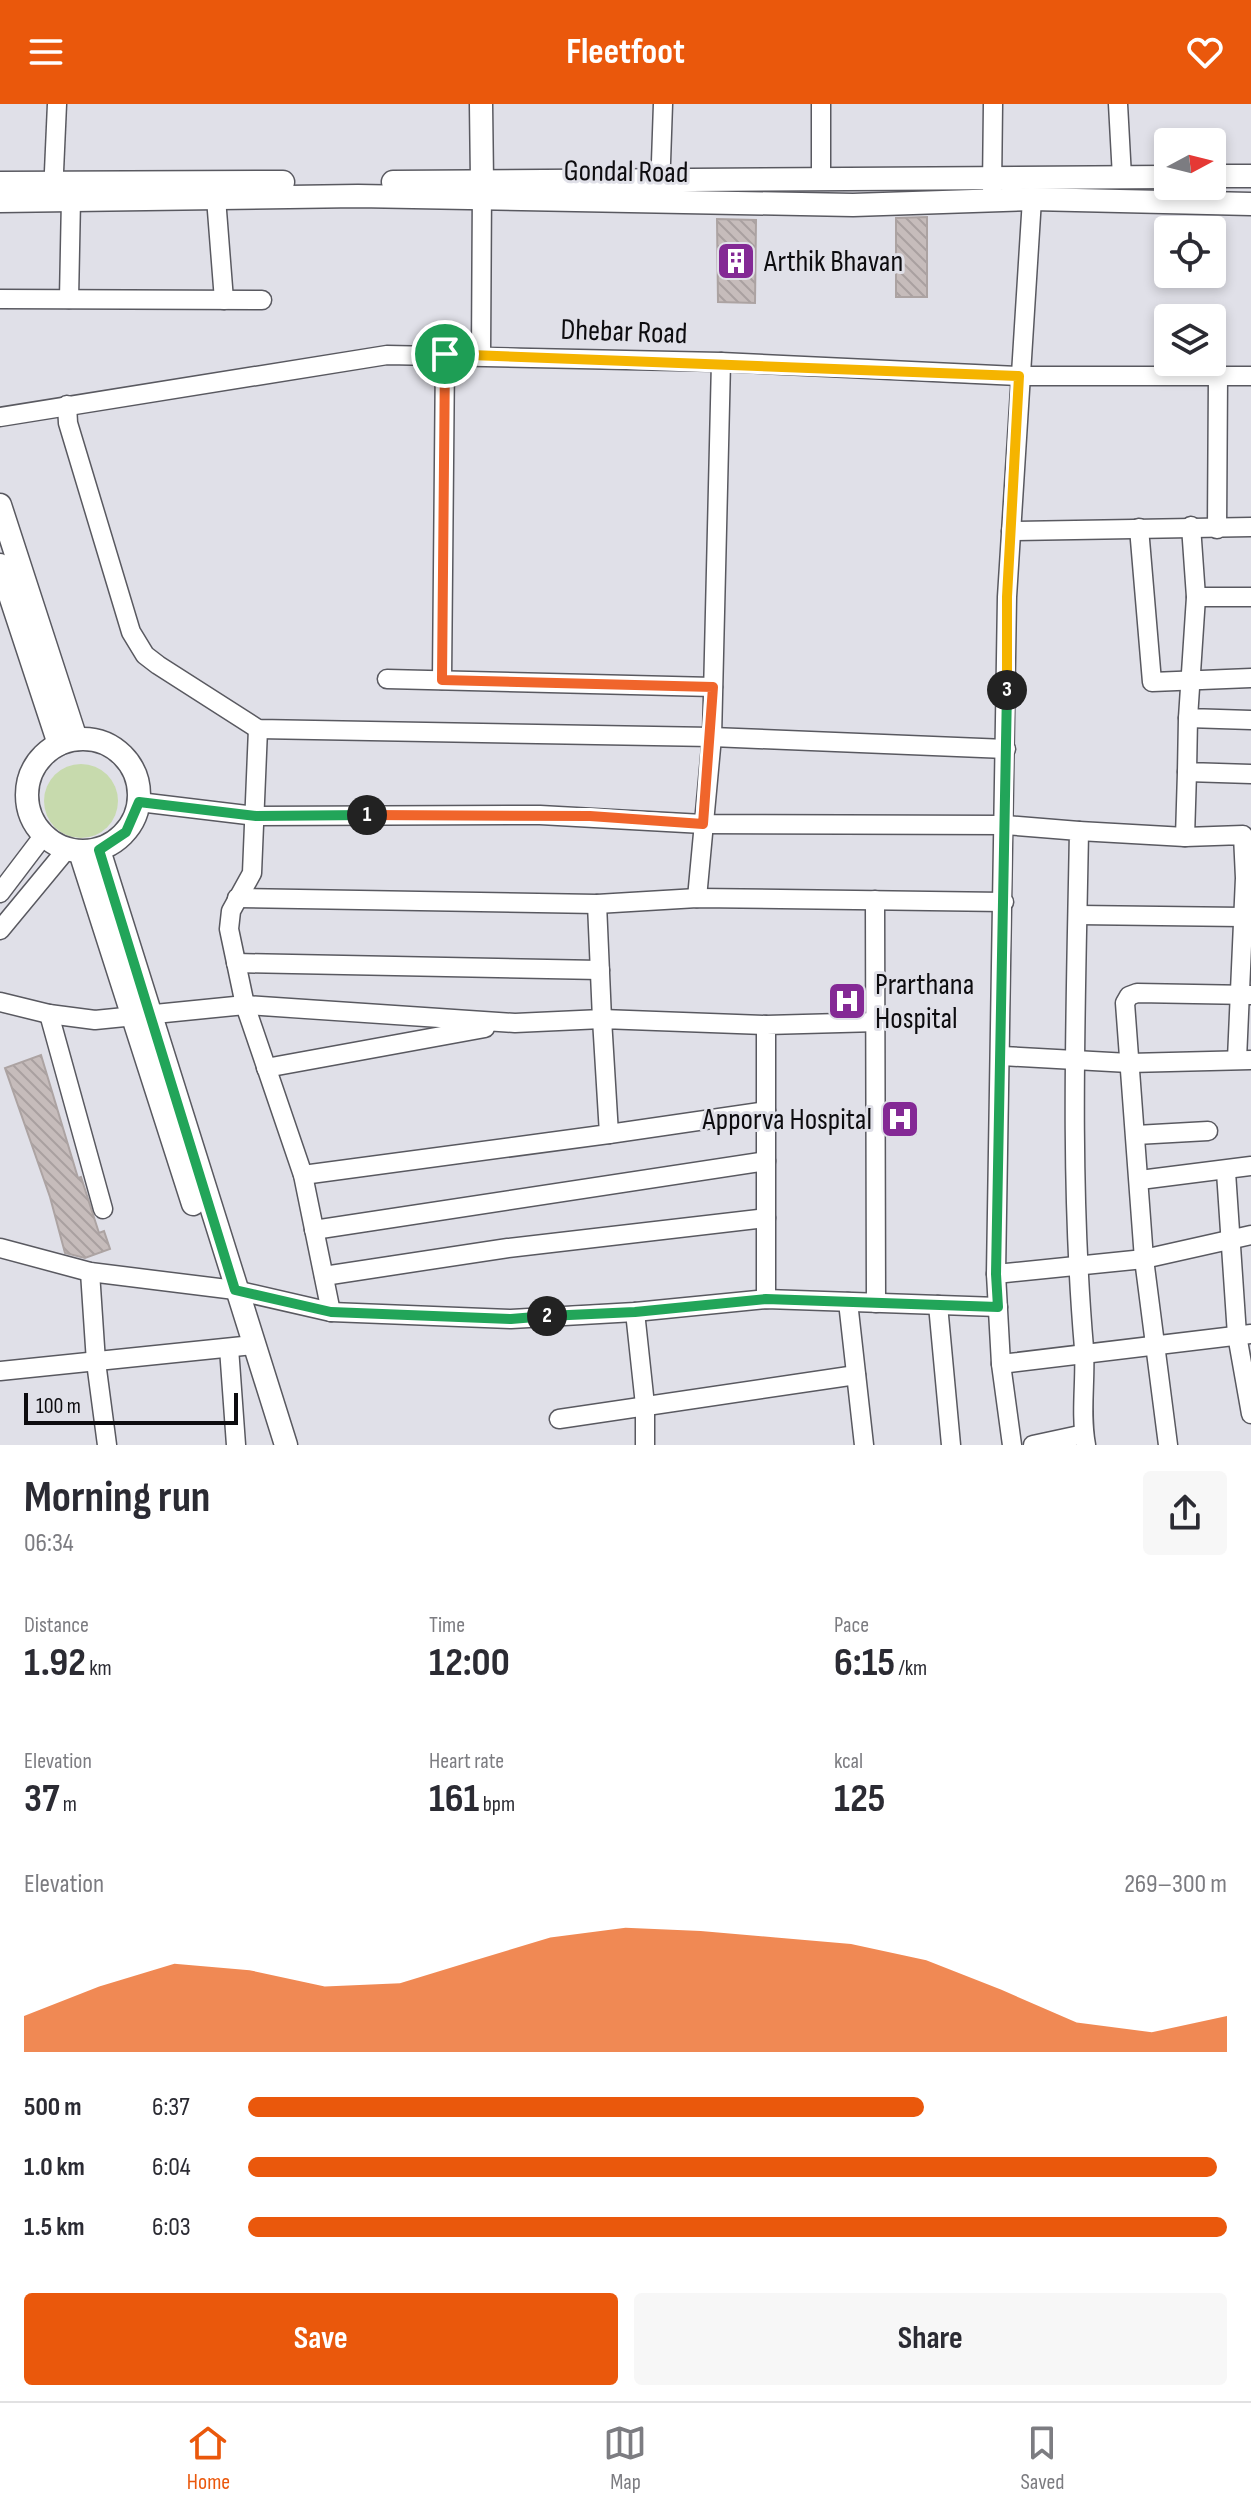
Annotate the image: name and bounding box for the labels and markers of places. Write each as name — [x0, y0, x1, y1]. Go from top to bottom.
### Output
building icon: Arthik Bhavan — [715, 240, 757, 282]
place label: Arthik Bhavan — [763, 244, 903, 280]
pin — [411, 320, 479, 388]
pin: 3 — [987, 670, 1027, 710]
pin: 1 — [347, 795, 387, 835]
place label: Prarthana Hospital — [875, 967, 974, 1037]
hospital icon: Prarthana Hospital — [826, 980, 868, 1022]
hospital icon: Apporva Hospital — [879, 1098, 921, 1140]
place label: Apporva Hospital — [701, 1102, 872, 1138]
pin: 2 — [527, 1296, 567, 1336]

